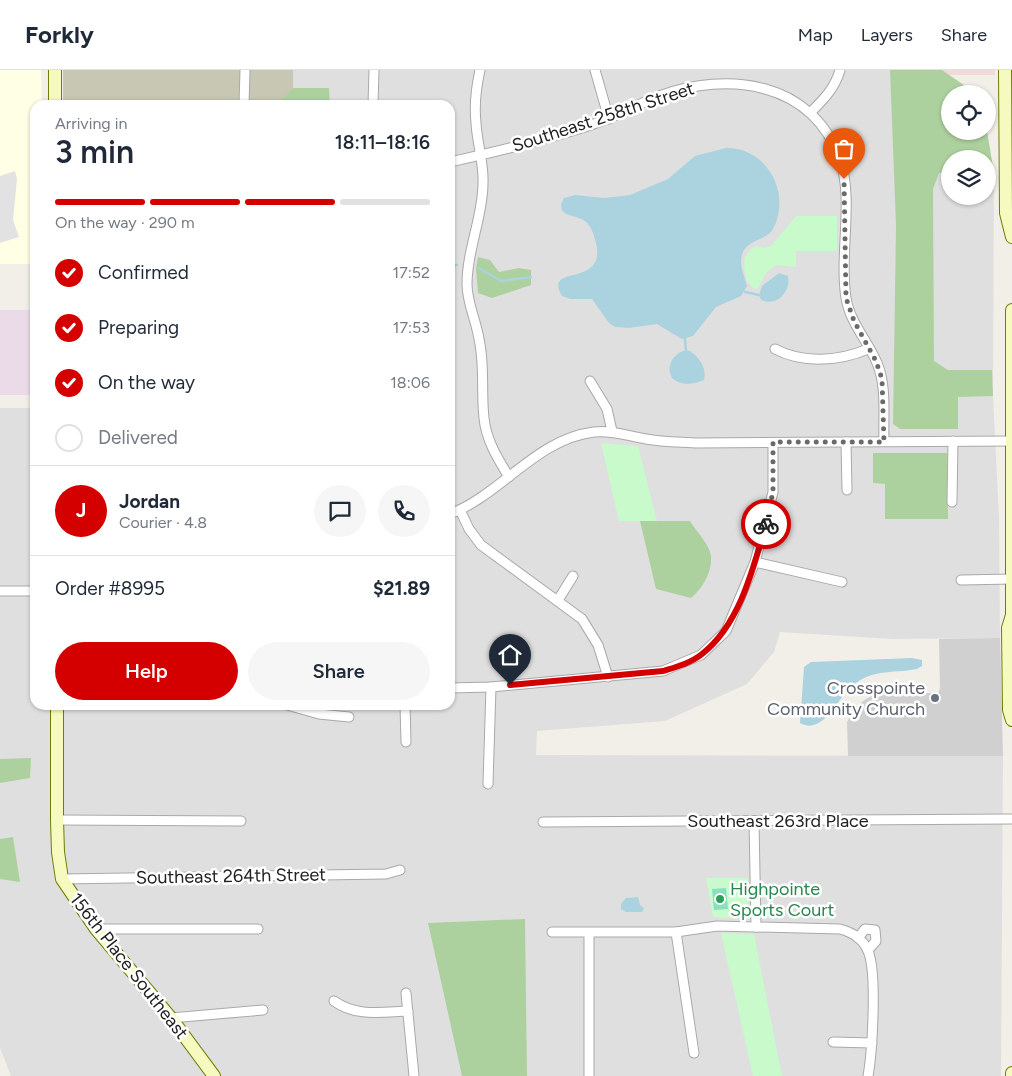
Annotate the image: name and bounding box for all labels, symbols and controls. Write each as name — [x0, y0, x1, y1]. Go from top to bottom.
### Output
text: Forkly — [25, 20, 94, 49]
text: Map — [798, 24, 833, 46]
text: Layers — [861, 24, 913, 46]
text: Share — [941, 24, 987, 46]
street label: Southeast 258th Street — [509, 77, 697, 157]
map controls — [941, 85, 996, 205]
button: locate — [941, 85, 996, 140]
text: Arriving in — [55, 114, 127, 133]
pin — [823, 128, 865, 179]
text: 18:11–18:16 — [335, 131, 430, 154]
text: 3 min — [55, 133, 134, 171]
icon: bag — [830, 135, 858, 163]
button: layers — [941, 150, 996, 205]
text: On the way · 290 m — [55, 213, 195, 232]
icon: check — [55, 259, 83, 287]
text: Confirmed — [98, 261, 189, 284]
text: 17:52 — [393, 263, 430, 282]
icon: check — [55, 314, 83, 342]
text: Preparing — [98, 316, 179, 339]
text: 17:53 — [393, 318, 430, 337]
icon: check — [55, 369, 83, 397]
text: On the way — [98, 371, 195, 394]
text: 18:06 — [390, 373, 430, 392]
text: Delivered — [98, 426, 178, 449]
button: chat — [314, 485, 366, 537]
button: phone — [378, 485, 430, 537]
text: Jordan — [119, 490, 180, 513]
text: J — [76, 499, 86, 522]
courier — [741, 499, 791, 549]
icon: bike — [752, 510, 780, 538]
text: Courier · 4.8 — [119, 513, 207, 532]
text: Order #8995 — [55, 577, 165, 600]
text: $21.89 — [373, 577, 430, 600]
pin — [489, 634, 531, 685]
icon: home — [496, 641, 524, 669]
button: Help — [55, 642, 238, 700]
button: Share — [248, 642, 430, 700]
place label: Crosspointe Community Church — [767, 677, 925, 720]
marker: Crosspointe Community Church — [929, 692, 941, 704]
street label: Southeast 263rd Place — [687, 810, 869, 832]
street label: Southeast 264th Street — [136, 863, 326, 889]
place label: Highpointe Sports Court — [730, 878, 834, 921]
street label: 156th Place Southeast — [65, 889, 193, 1044]
marker: Highpointe Sports Court — [714, 893, 726, 905]

